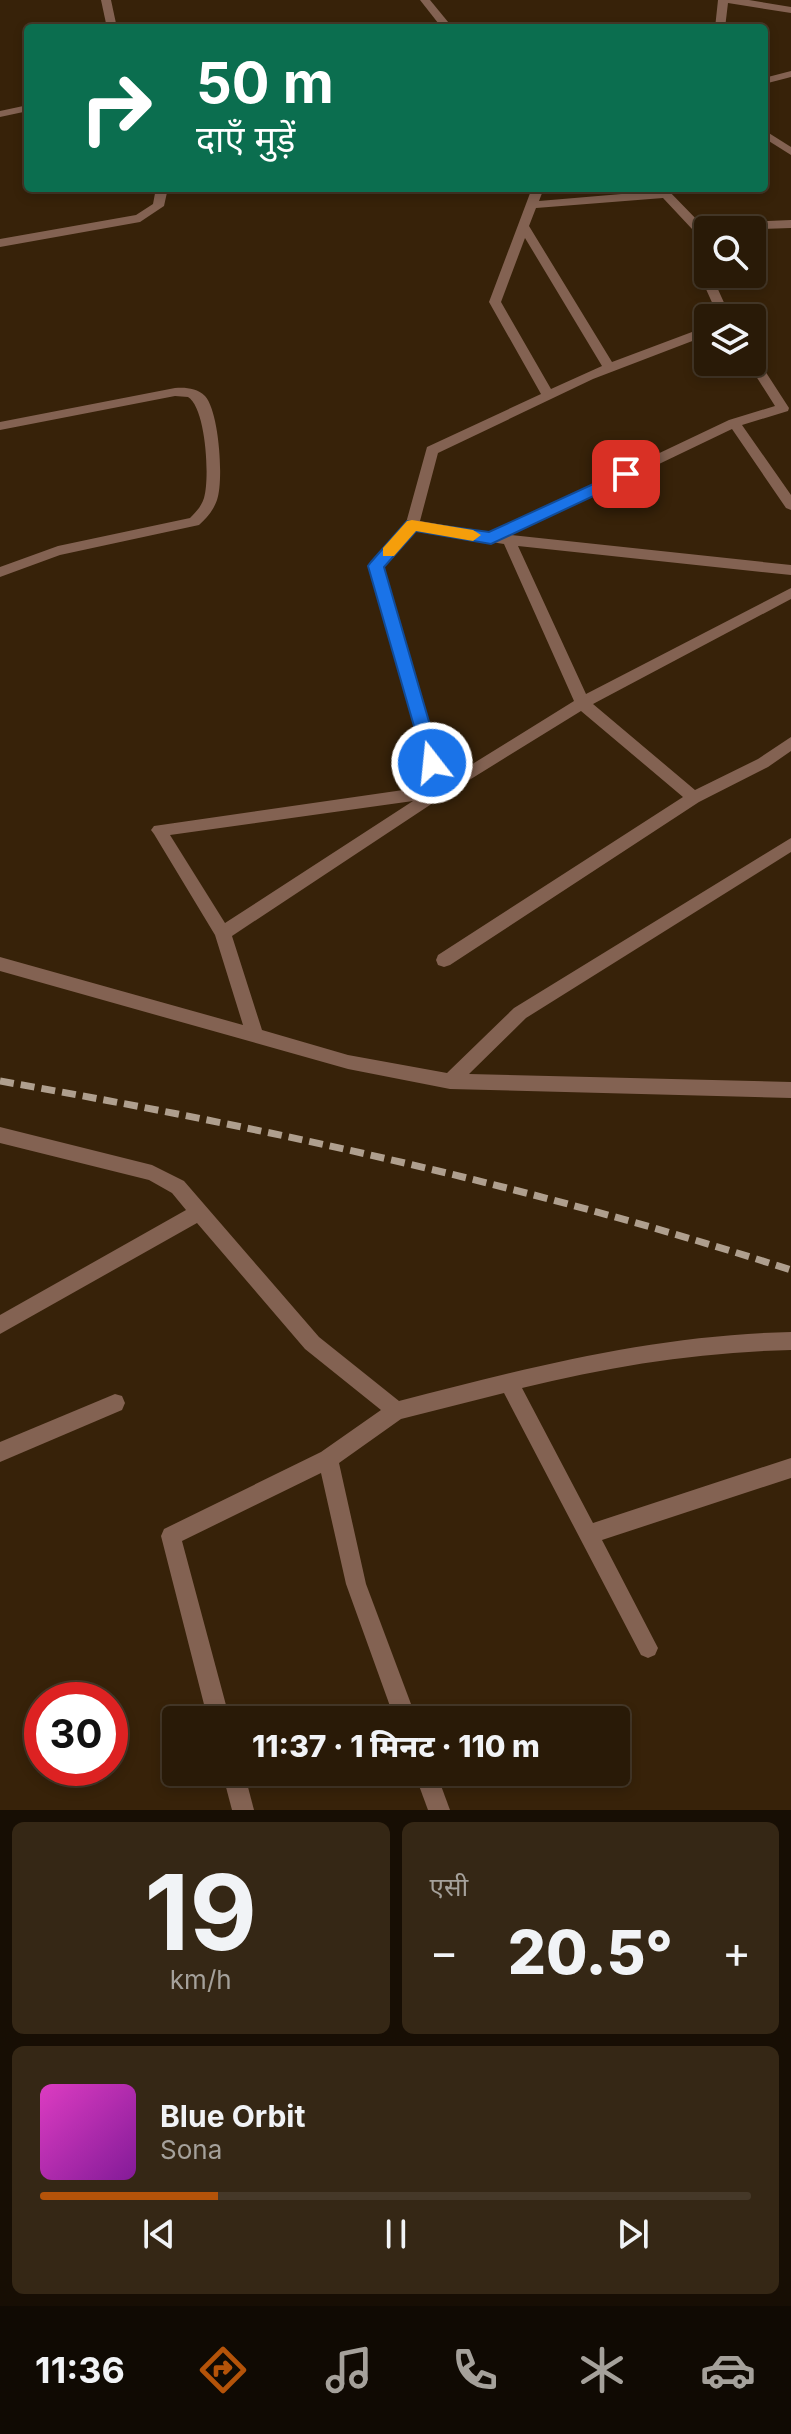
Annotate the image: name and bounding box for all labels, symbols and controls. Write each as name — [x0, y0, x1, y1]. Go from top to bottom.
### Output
text: 50 m — [196, 49, 334, 117]
icon: right — [64, 56, 168, 160]
text: दाएँ मुड़ें — [196, 117, 295, 161]
map controls — [694, 216, 766, 376]
button: search — [694, 216, 766, 288]
button: layers — [694, 304, 766, 376]
pin — [592, 440, 660, 508]
icon: arrive — [604, 452, 648, 496]
position arrow — [390, 721, 474, 805]
speed limit sign: 30 — [24, 1682, 128, 1786]
text: 11:37 · 1 मिनट · 110 m — [252, 1728, 540, 1764]
text: 19 — [145, 1849, 257, 1975]
text: एसी — [430, 1871, 468, 1902]
text: 20.5° — [508, 1916, 673, 1988]
text: − — [430, 1925, 459, 1979]
text: + — [722, 1925, 751, 1979]
text: km/h — [170, 1964, 232, 1995]
text: Blue Orbit — [160, 2098, 305, 2134]
text: Sona — [160, 2134, 222, 2165]
icon: previous — [137, 2212, 181, 2256]
icon: pause — [374, 2212, 418, 2256]
icon: next — [611, 2212, 655, 2256]
icon: directions — [195, 2342, 251, 2398]
icon: music — [321, 2342, 377, 2398]
icon: phone — [447, 2342, 503, 2398]
icon: climate — [574, 2342, 630, 2398]
icon: car — [700, 2342, 756, 2398]
text: 11:36 — [35, 2348, 125, 2392]

